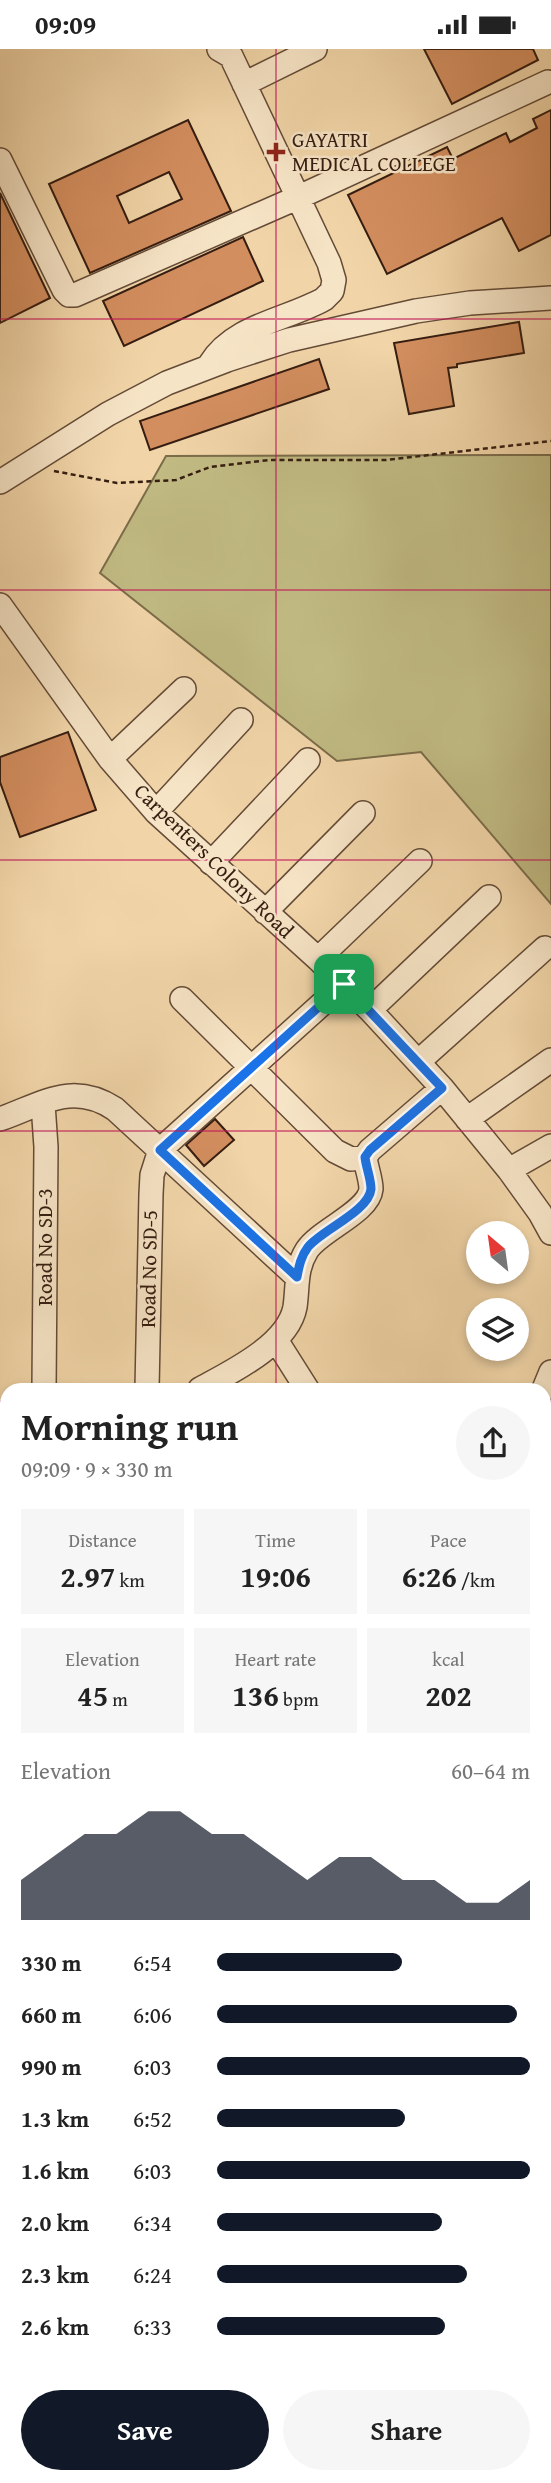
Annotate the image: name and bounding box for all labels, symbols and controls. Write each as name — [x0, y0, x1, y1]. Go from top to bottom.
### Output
text: 09:09 — [35, 5, 96, 44]
place label: GAYATRI MEDICAL COLLEGE — [292, 124, 456, 179]
marker: GAYATRI MEDICAL COLLEGE — [266, 142, 286, 162]
street label: Carpenters Colony Road — [128, 776, 302, 946]
pin — [314, 954, 374, 1014]
icon: arrive — [325, 965, 363, 1003]
street label: Road No SD-3 — [29, 1188, 60, 1306]
street label: Road No SD-5 — [132, 1210, 165, 1328]
north arrow — [466, 1221, 528, 1285]
map controls — [466, 1221, 529, 1361]
button: layers — [466, 1298, 529, 1361]
text: Morning run — [21, 1398, 238, 1454]
button: share — [456, 1406, 530, 1480]
text: 09:09 · 9 × 330 m — [21, 1452, 173, 1485]
text: Distance — [68, 1526, 137, 1554]
text: Time — [255, 1526, 296, 1554]
text: Pace — [430, 1526, 467, 1554]
text: 2.97 — [60, 1554, 115, 1598]
text: 19:06 — [240, 1554, 311, 1598]
text: 6:26 — [402, 1554, 457, 1598]
text: km — [115, 1566, 145, 1594]
text: /km — [457, 1566, 495, 1594]
text: Elevation — [65, 1645, 140, 1673]
text: Heart rate — [235, 1645, 316, 1673]
text: kcal — [432, 1645, 465, 1673]
text: 45 — [77, 1673, 108, 1717]
text: 136 — [232, 1673, 279, 1717]
text: 202 — [425, 1673, 472, 1717]
text: m — [108, 1685, 128, 1713]
text: bpm — [279, 1685, 319, 1713]
text: Elevation — [21, 1754, 111, 1787]
text: 60–64 m — [451, 1754, 530, 1787]
text: 330 m — [21, 1946, 82, 1979]
text: 6:54 — [133, 1946, 172, 1979]
text: 660 m — [21, 1998, 82, 2031]
text: 6:06 — [133, 1998, 172, 2031]
text: 990 m — [21, 2050, 82, 2083]
text: 6:03 — [133, 2050, 172, 2083]
text: 1.3 km — [21, 2102, 89, 2135]
text: 6:52 — [133, 2102, 172, 2135]
text: 1.6 km — [21, 2154, 89, 2187]
text: 6:03 — [133, 2154, 172, 2187]
text: 2.0 km — [21, 2206, 89, 2239]
text: 6:34 — [133, 2206, 172, 2239]
text: 2.3 km — [21, 2258, 89, 2291]
text: 6:24 — [133, 2258, 172, 2291]
text: 2.6 km — [21, 2310, 89, 2343]
text: 6:33 — [133, 2310, 172, 2343]
button: Save — [21, 2390, 269, 2470]
button: Share — [283, 2390, 530, 2470]

